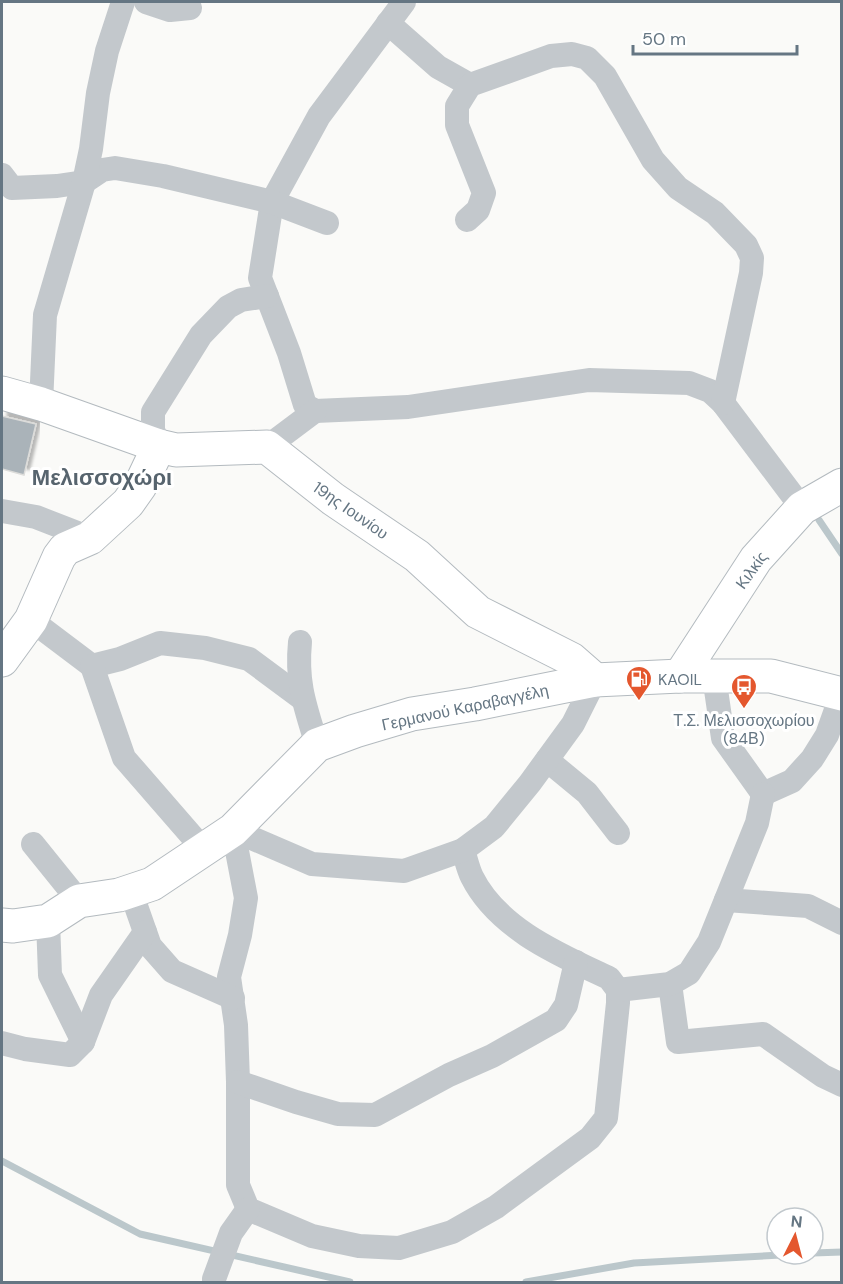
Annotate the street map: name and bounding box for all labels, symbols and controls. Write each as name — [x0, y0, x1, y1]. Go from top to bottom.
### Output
scale bar — [633, 18, 796, 56]
text: 50 m — [642, 27, 686, 51]
district label: Μελισσοχώρι — [32, 463, 172, 492]
street label: 19ης Ιουνίου — [309, 477, 392, 544]
street label: Κιλκίς — [731, 547, 772, 593]
fuel station icon: KAOIL — [624, 664, 654, 702]
place label: KAOIL — [658, 669, 702, 690]
bus stop icon: Τ.Σ. Μελισσοχωρίου (84Β) — [729, 672, 759, 710]
street label: Γερμανού Καραβαγγέλη — [380, 680, 550, 735]
place label: Τ.Σ. Μελισσοχωρίου (84Β) — [673, 710, 815, 749]
north arrow — [765, 1206, 825, 1266]
text: N — [790, 1211, 803, 1233]

